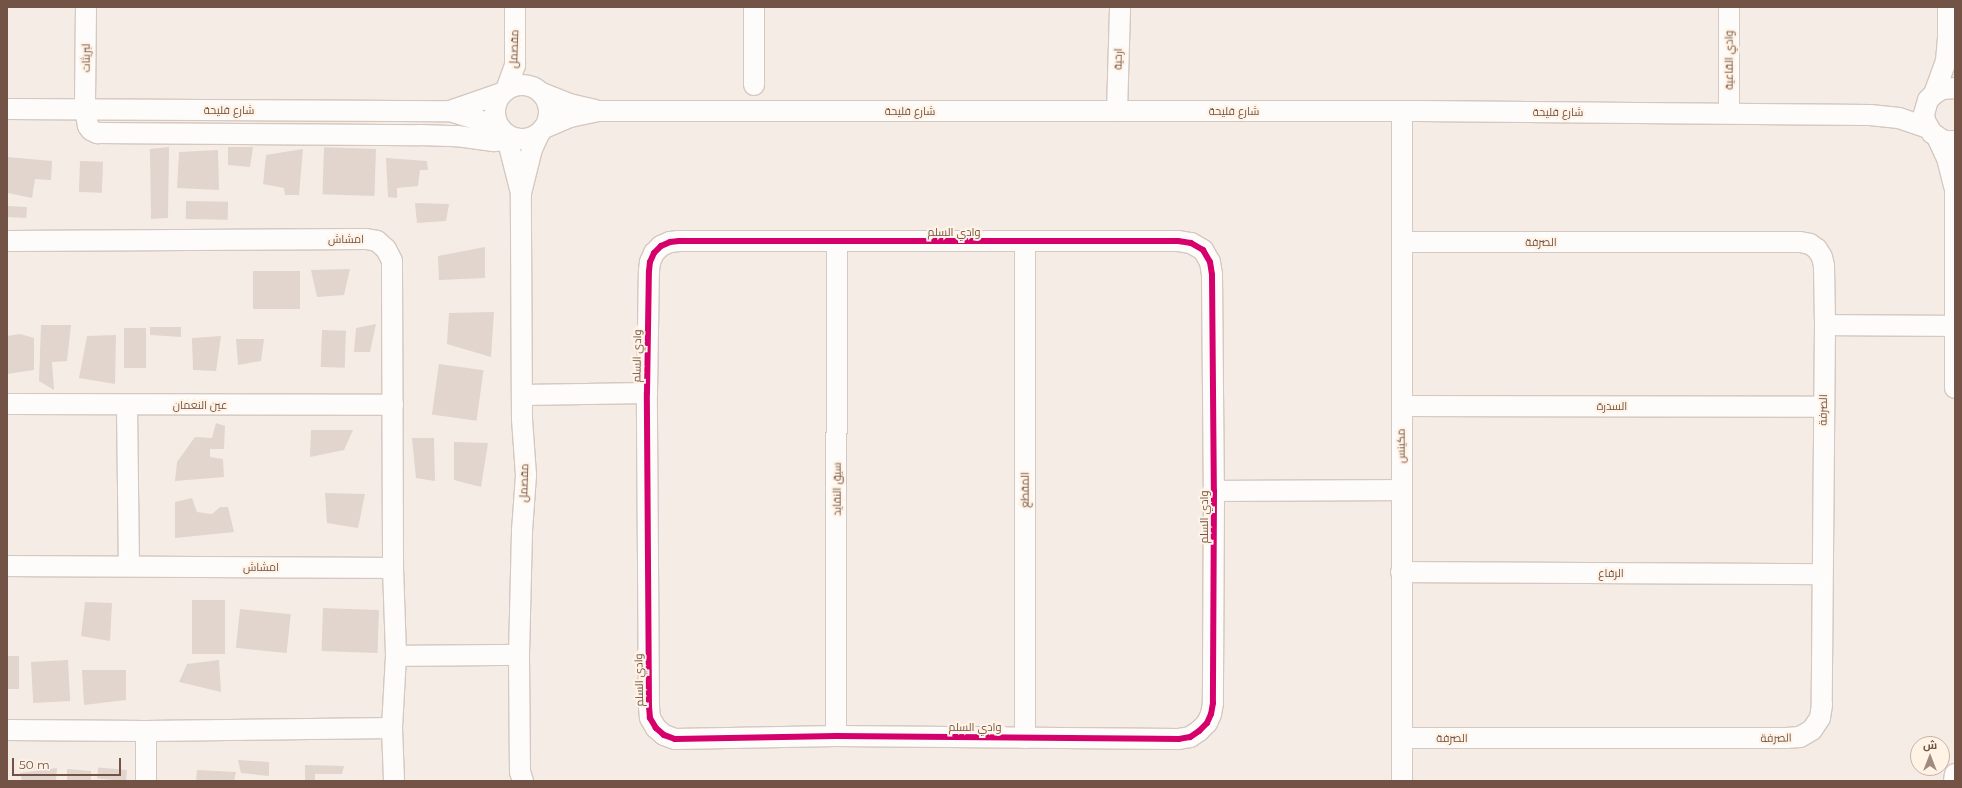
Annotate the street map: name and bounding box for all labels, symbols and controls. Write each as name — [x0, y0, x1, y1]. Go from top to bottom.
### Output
street label: مقصمل — [507, 29, 521, 69]
street label: وادي القاعية — [1722, 30, 1736, 90]
street label: لبريثات — [79, 44, 93, 72]
street label: ارحية — [1111, 48, 1125, 70]
street label: شارع فليحة — [204, 103, 254, 117]
street label: شارع فليحة — [885, 104, 935, 118]
street label: شارع فليحة — [1209, 104, 1259, 118]
street label: شارع فليحة — [1533, 105, 1583, 119]
street label: وادي السلم — [927, 225, 981, 239]
street label: امشاش — [328, 232, 364, 246]
street label: الصرفة — [1525, 235, 1557, 249]
street label: وادي السلم — [630, 329, 644, 383]
street label: الصرفة — [1816, 394, 1830, 426]
street label: عين النعمان — [173, 398, 227, 412]
street label: السدرة — [1597, 399, 1627, 413]
street label: مكينس — [1394, 429, 1408, 463]
street label: سيق النفايد — [830, 462, 844, 516]
street label: مقصمل — [517, 463, 531, 503]
street label: المقطع — [1018, 472, 1032, 508]
street label: وادي السلم — [1197, 490, 1211, 544]
street label: امشاش — [243, 560, 279, 574]
street label: الرفاع — [1598, 566, 1624, 580]
street label: وادي السلم — [632, 653, 646, 707]
street label: وادي السلم — [948, 720, 1002, 734]
street label: الصرفة — [1436, 731, 1468, 745]
street label: الصرفة — [1760, 731, 1792, 745]
north arrow — [1910, 736, 1950, 776]
text: ش — [1923, 738, 1937, 752]
scale bar — [14, 750, 123, 776]
text: 50 m — [19, 757, 50, 772]

